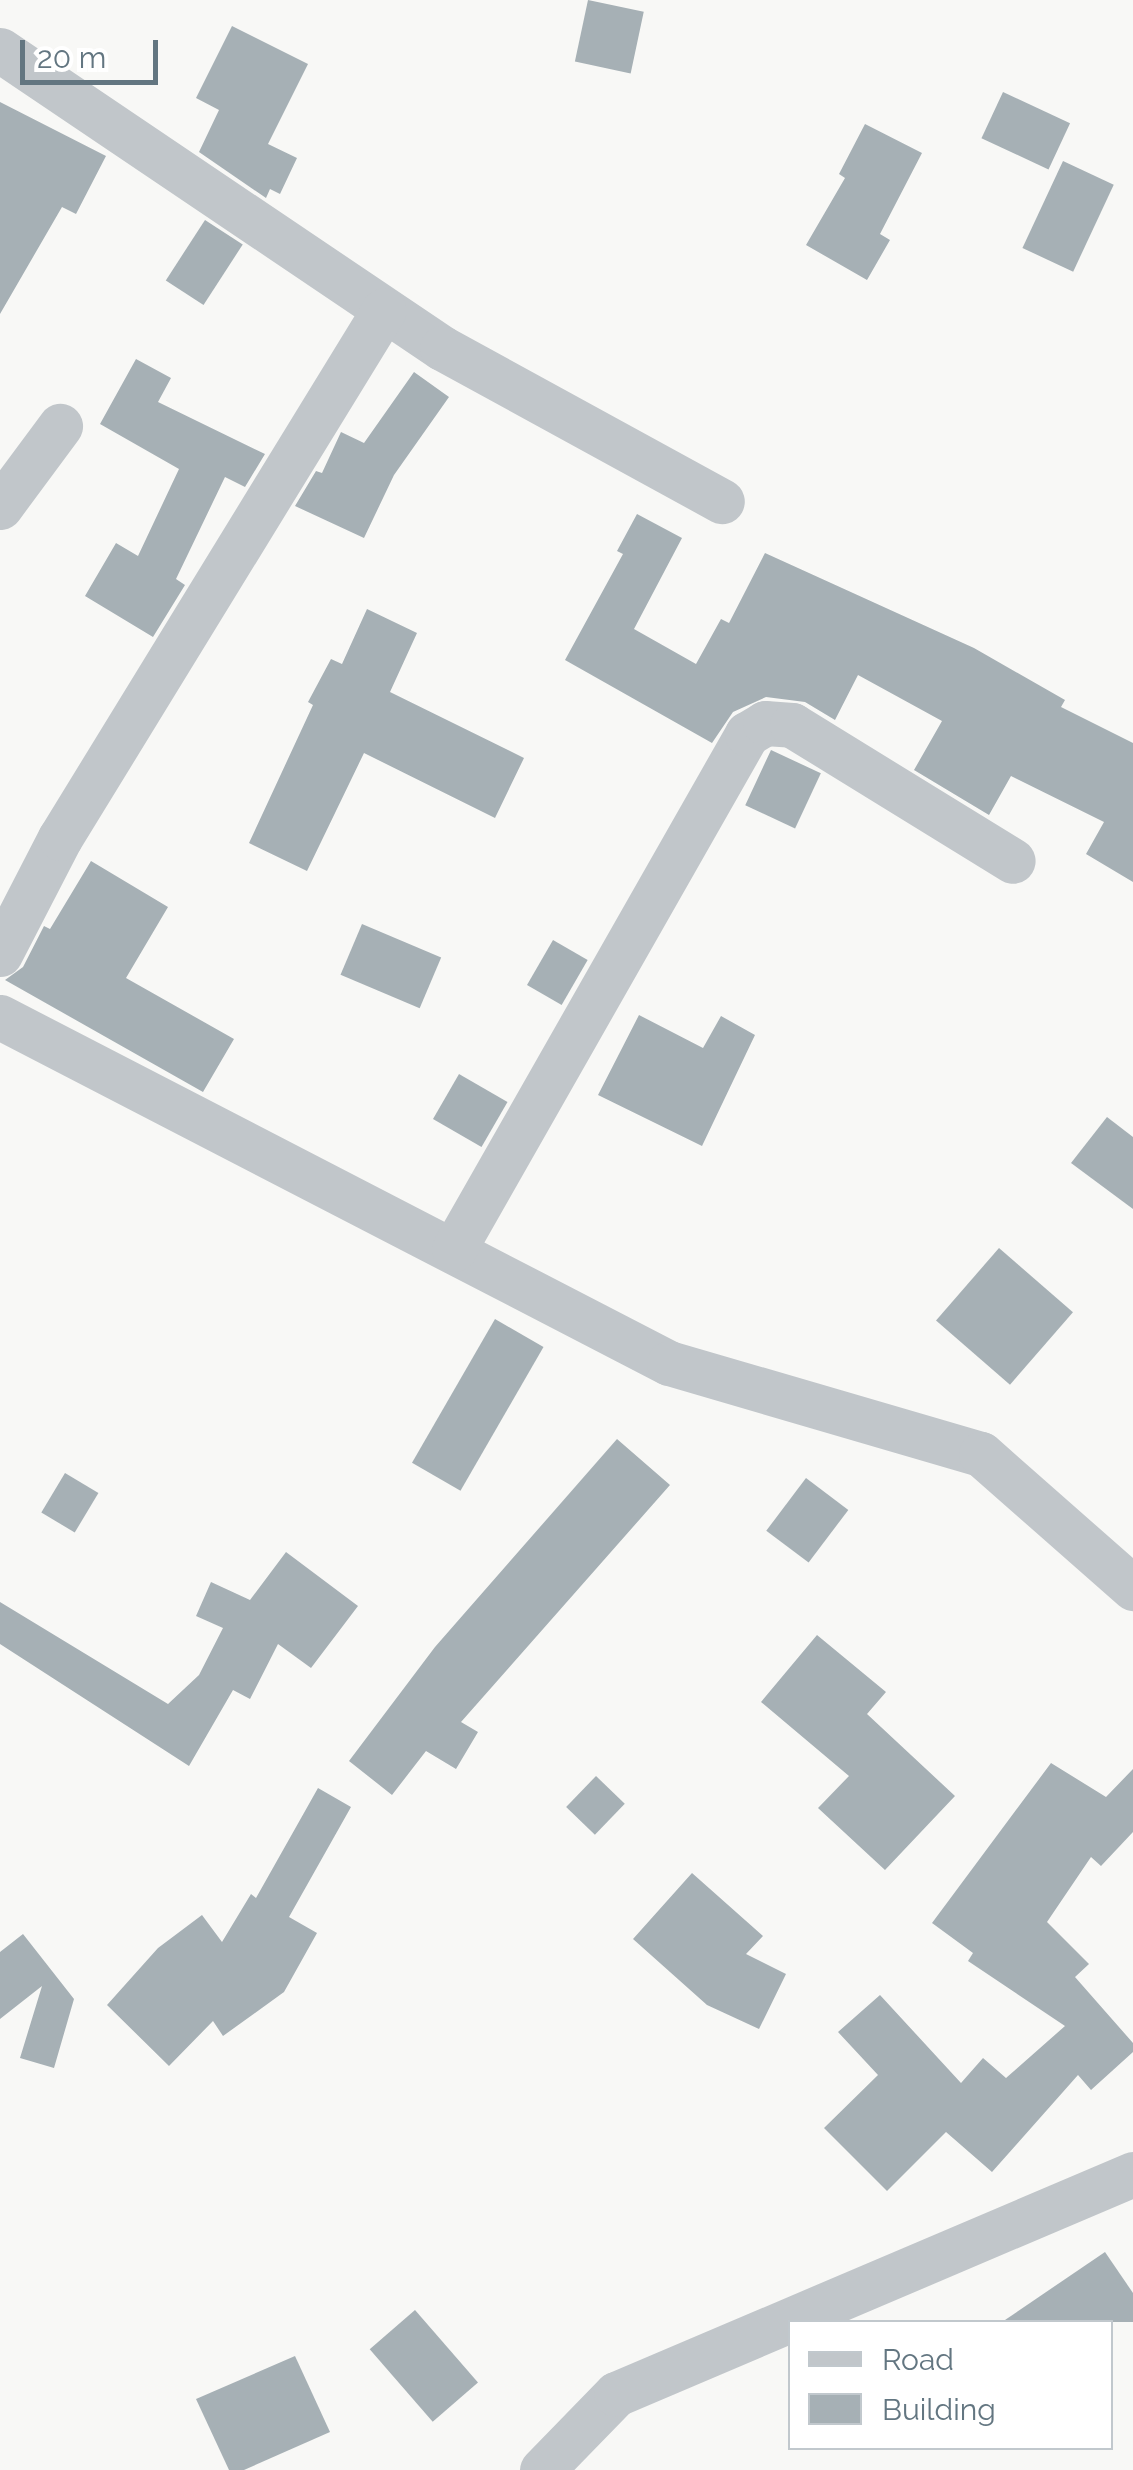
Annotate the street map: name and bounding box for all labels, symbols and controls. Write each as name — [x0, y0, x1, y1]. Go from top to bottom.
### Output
scale bar — [25, 20, 162, 82]
text: 20 m — [37, 40, 106, 75]
legend — [788, 2320, 1113, 2450]
text: Road — [882, 2342, 954, 2377]
text: Building — [882, 2392, 996, 2427]

